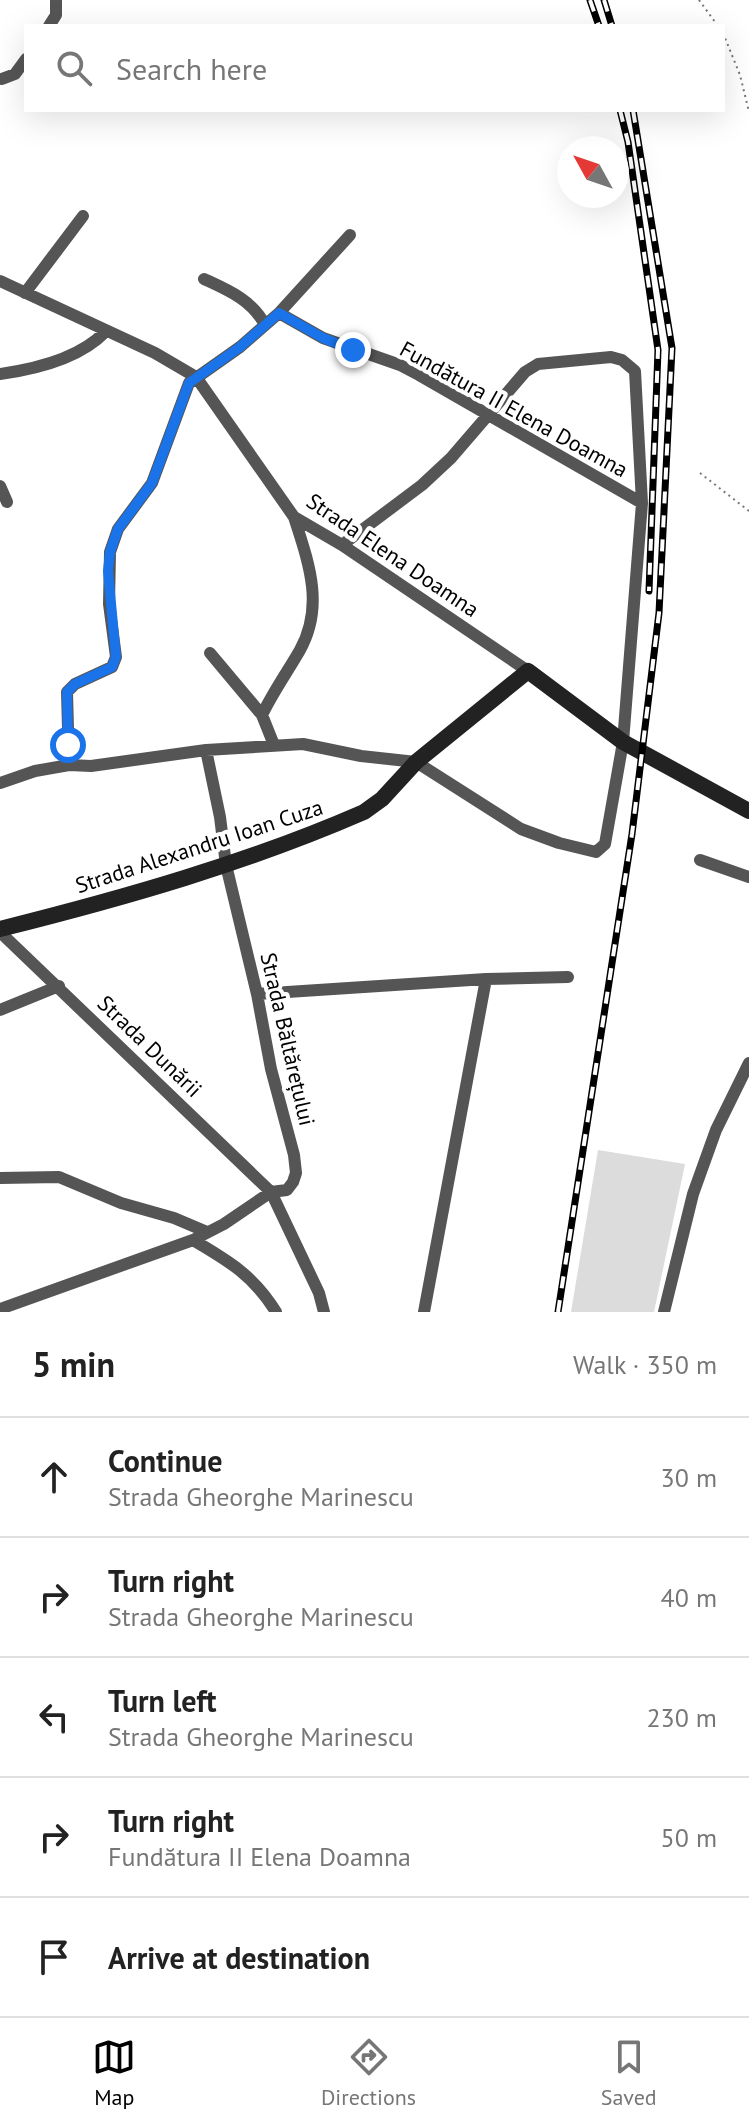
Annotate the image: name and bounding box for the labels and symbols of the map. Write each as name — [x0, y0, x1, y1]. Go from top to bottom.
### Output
north arrow — [557, 136, 629, 208]
route end — [335, 332, 371, 368]
street label: Fundătura II Elena Doamna — [395, 335, 633, 483]
street label: Strada Elena Doamna — [301, 487, 485, 623]
route start — [50, 727, 86, 763]
street label: Strada Alexandru Ioan Cuza — [72, 793, 326, 899]
street label: Strada Băltărețului — [254, 950, 322, 1128]
street label: Strada Dunării — [92, 989, 208, 1103]

